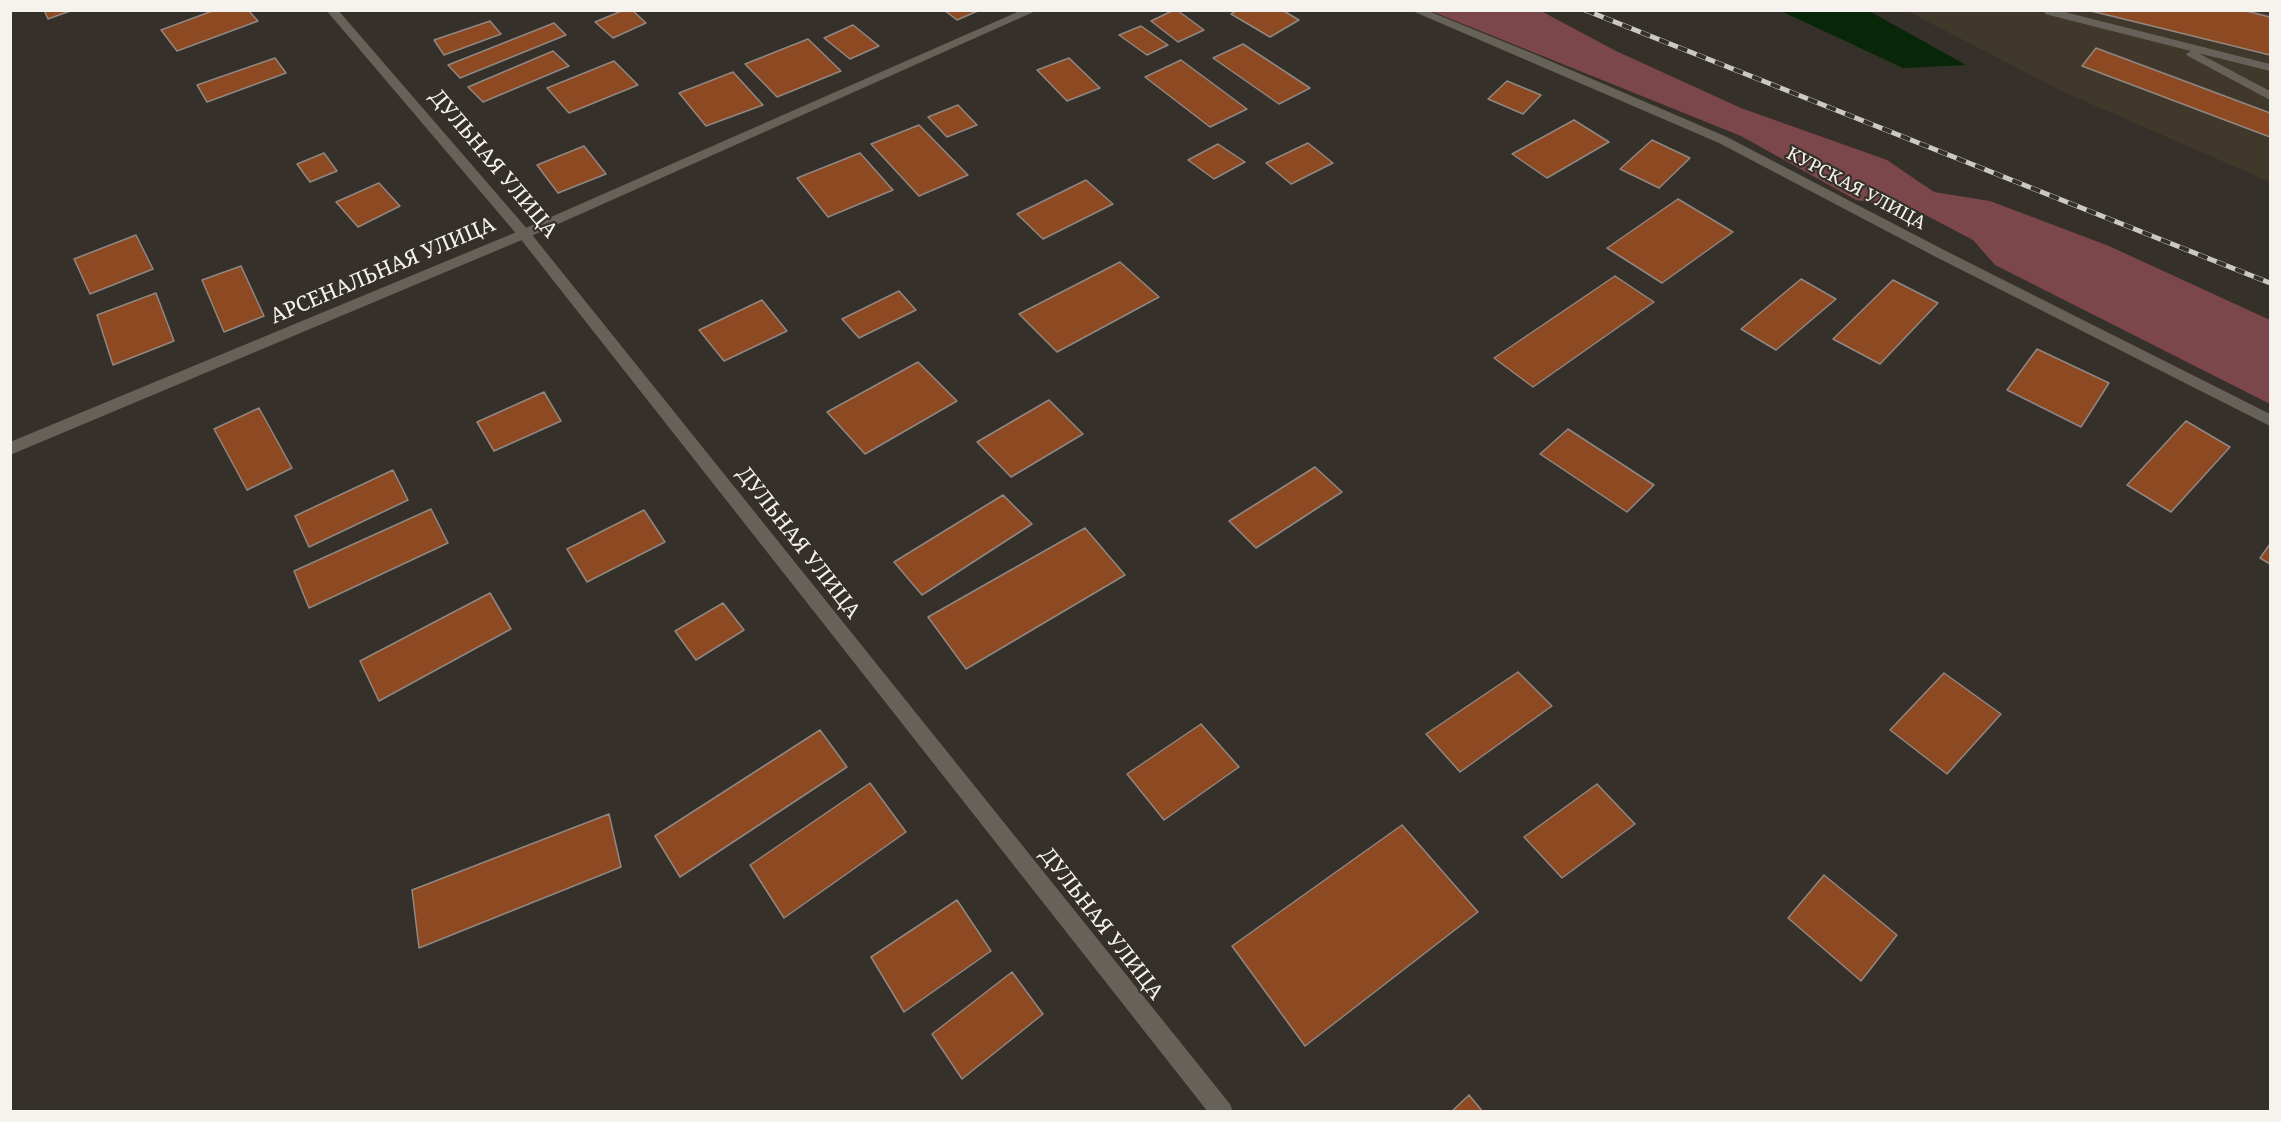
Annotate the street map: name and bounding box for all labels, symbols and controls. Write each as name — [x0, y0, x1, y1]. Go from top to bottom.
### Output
street label: ДУЛЬНАЯ УЛИЦА — [424, 85, 562, 243]
street label: КУРСКАЯ УЛИЦА — [1783, 143, 1929, 235]
street label: АРСЕНАЛЬНАЯ УЛИЦА — [267, 212, 499, 330]
street label: ДУЛЬНАЯ УЛИЦА — [731, 462, 865, 624]
street label: ДУЛЬНАЯ УЛИЦА — [1034, 843, 1168, 1005]

